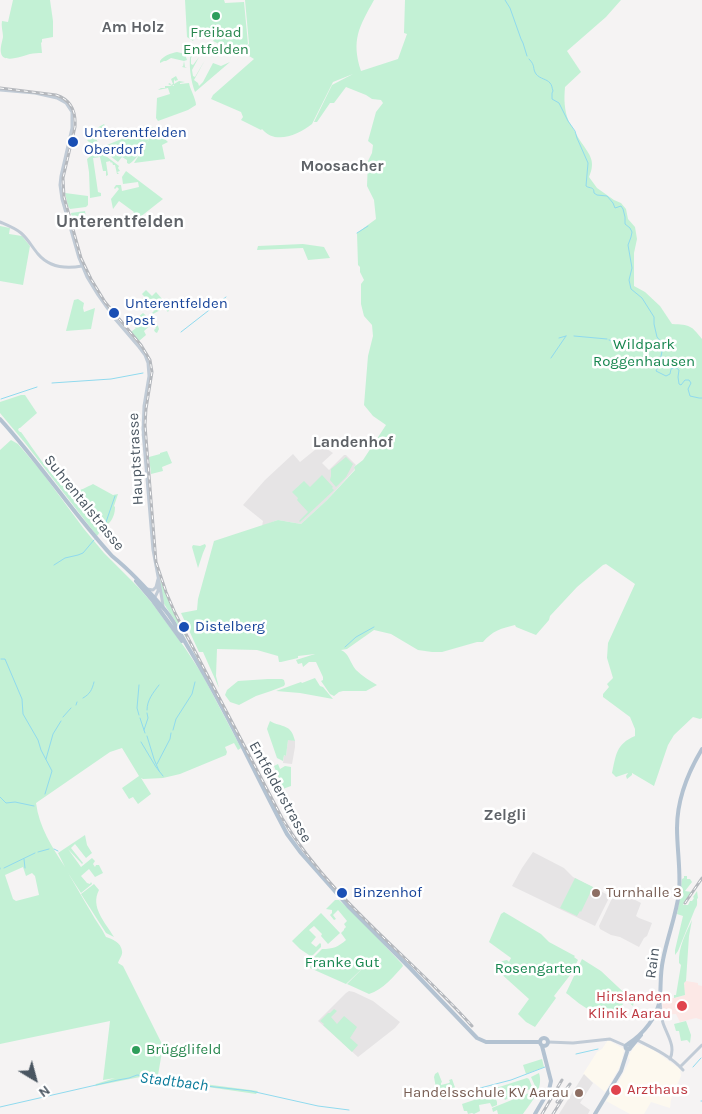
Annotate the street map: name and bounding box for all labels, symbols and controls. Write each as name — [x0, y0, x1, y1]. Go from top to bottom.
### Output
marker: Freibad Entfelden — [210, 10, 222, 22]
district label: Am Holz — [102, 17, 164, 37]
place label: Freibad Entfelden — [183, 24, 249, 59]
place label: Unterentfelden Oberdorf — [84, 124, 187, 159]
marker: Unterentfelden Oberdorf — [66, 135, 80, 149]
district label: Moosacher — [300, 156, 384, 176]
district label: Unterentfelden — [56, 211, 184, 233]
place label: Unterentfelden Post — [125, 295, 228, 330]
marker: Unterentfelden Post — [107, 306, 121, 320]
park label: Wildpark Roggenhausen — [593, 336, 695, 371]
street label: Hauptstrasse — [125, 412, 147, 506]
district label: Landenhof — [313, 432, 393, 452]
street label: Suhrentalstrasse — [40, 451, 128, 555]
place label: Distelberg — [195, 618, 265, 636]
marker: Distelberg — [177, 620, 191, 634]
street label: Entfelderstrasse — [245, 738, 315, 846]
district label: Zelgli — [484, 805, 526, 825]
place label: Binzenhof — [353, 884, 422, 902]
place label: Turnhalle 3 — [606, 884, 682, 902]
marker: Binzenhof — [335, 886, 349, 900]
marker: Turnhalle 3 — [590, 887, 602, 899]
street label: Rain — [642, 946, 664, 980]
park label: Franke Gut — [305, 954, 379, 972]
park label: Rosengarten — [495, 960, 581, 978]
place label: Hirslanden Klinik Aarau — [588, 988, 671, 1023]
marker: Hirslanden Klinik Aarau — [675, 999, 689, 1013]
place label: Brügglifeld — [146, 1041, 221, 1059]
marker: Brügglifeld — [130, 1044, 142, 1056]
north arrow — [10, 1054, 60, 1104]
water label: Stadtbach — [139, 1068, 209, 1096]
place label: Arzthaus — [627, 1081, 688, 1099]
text: N — [35, 1082, 53, 1101]
marker: Arzthaus — [609, 1083, 623, 1097]
place label: Handelsschule KV Aarau — [403, 1084, 569, 1102]
marker: Handelsschule KV Aarau — [573, 1087, 585, 1099]

